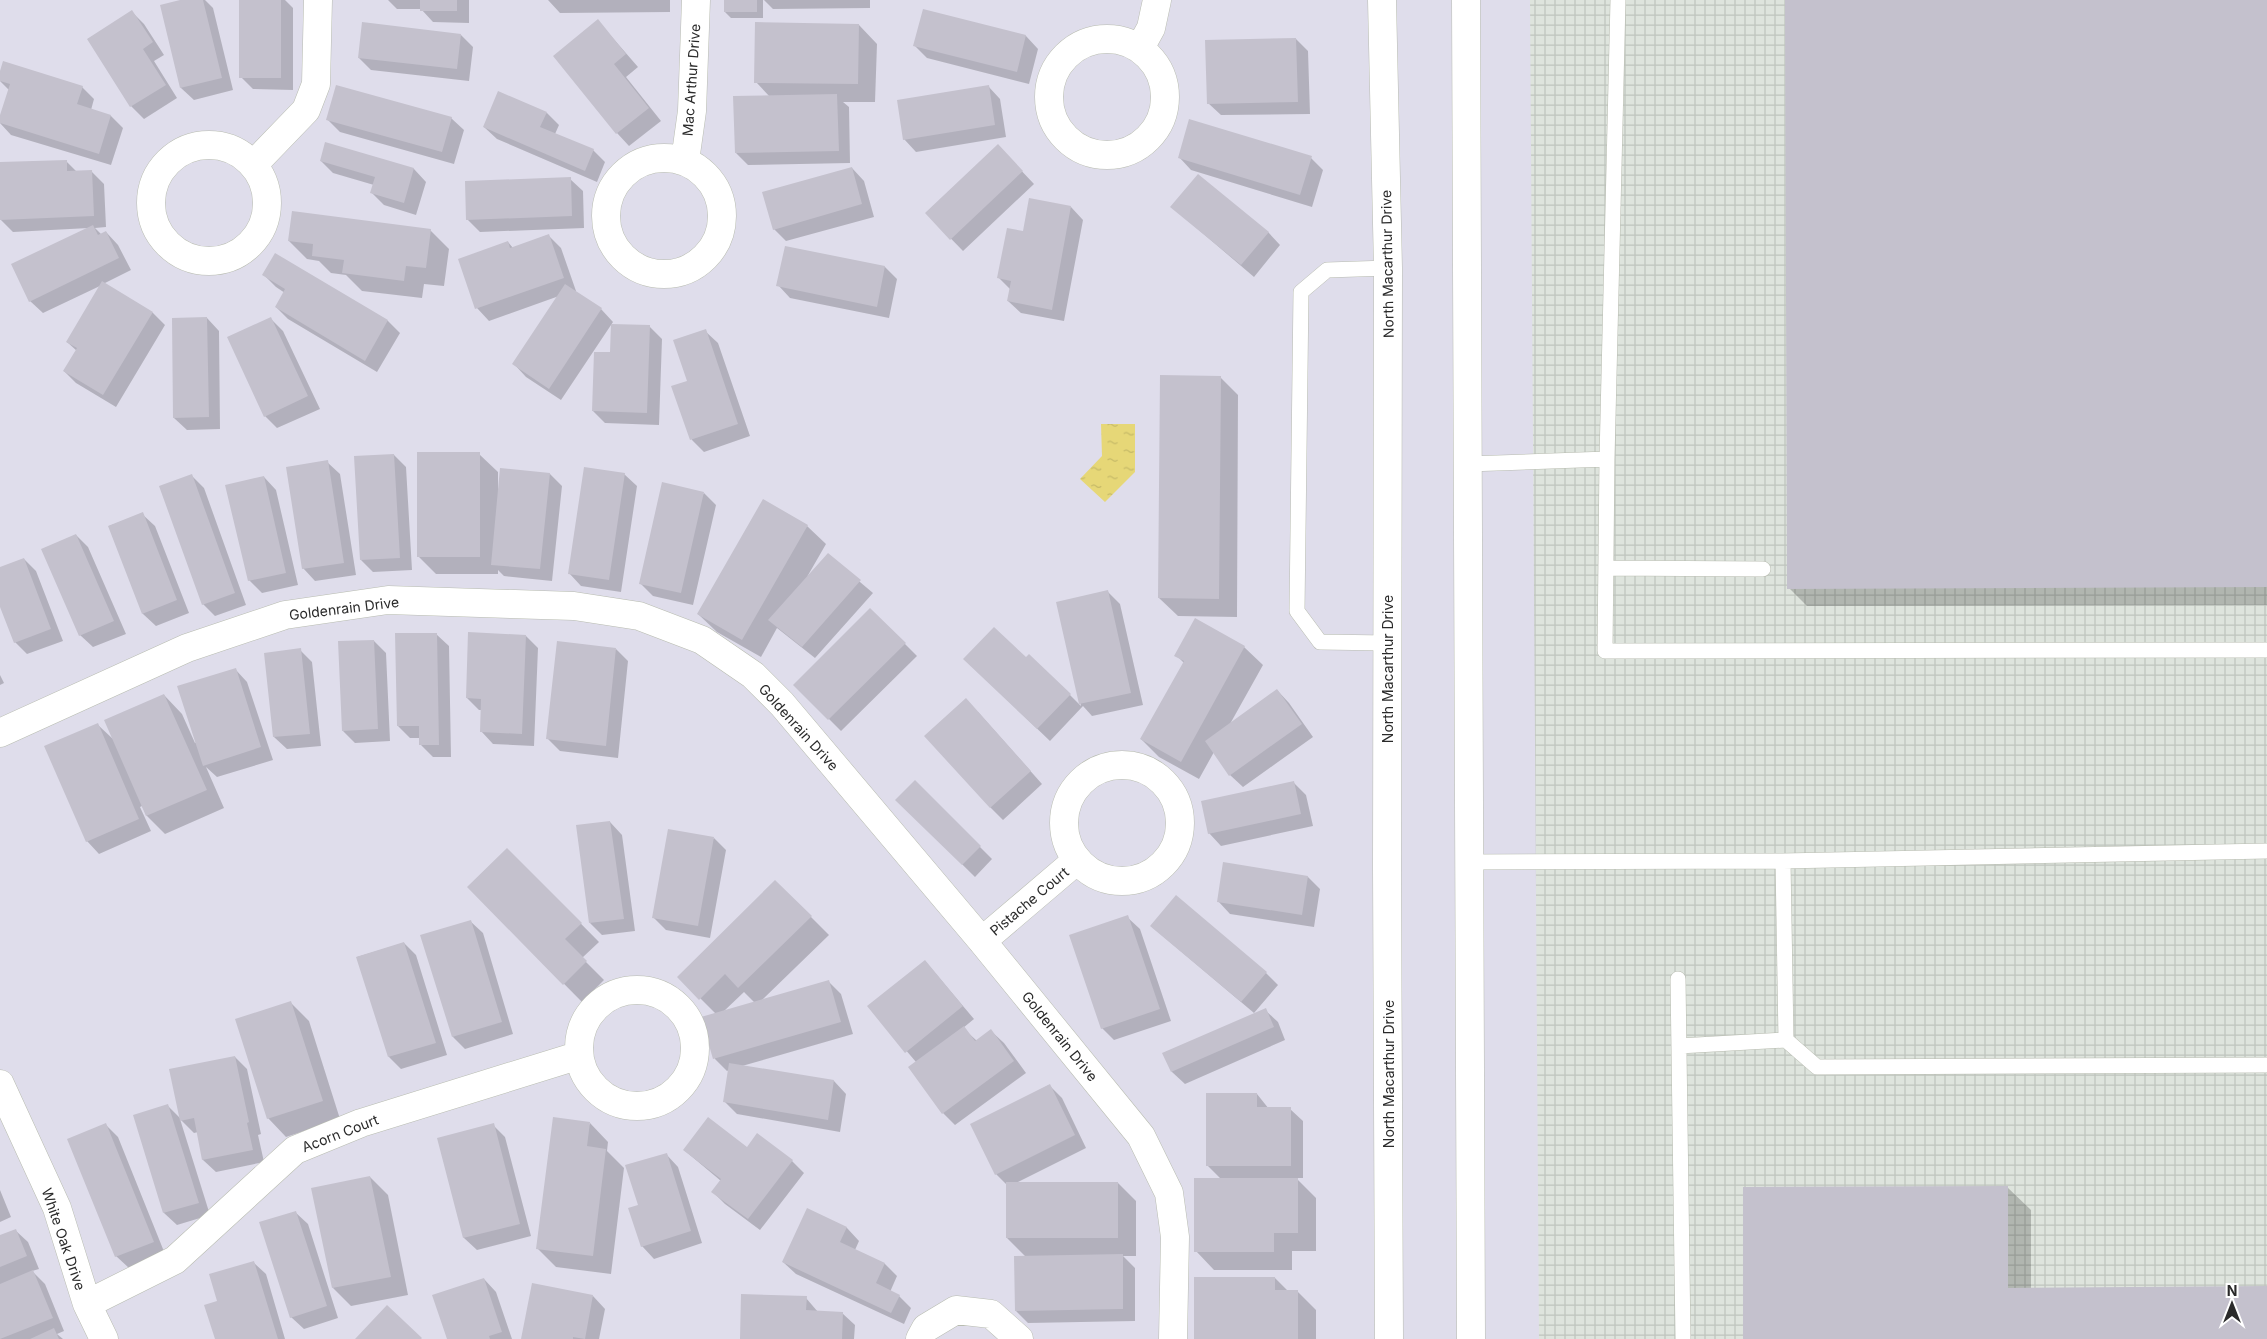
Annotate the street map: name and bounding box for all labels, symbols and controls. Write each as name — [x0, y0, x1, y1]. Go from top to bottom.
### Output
street label: Mac Arthur Drive — [679, 23, 703, 137]
street label: North Macarthur Drive — [1377, 190, 1397, 338]
street label: Goldenrain Drive — [288, 593, 400, 623]
street label: North Macarthur Drive — [1379, 595, 1396, 743]
street label: Goldenrain Drive — [756, 680, 842, 774]
street label: Pistache Court — [986, 863, 1072, 939]
street label: Goldenrain Drive — [1019, 988, 1101, 1084]
street label: North Macarthur Drive — [1380, 1000, 1397, 1148]
street label: Acorn Court — [299, 1110, 381, 1155]
street label: White Oak Drive — [39, 1186, 89, 1292]
north arrow — [2207, 1279, 2257, 1329]
text: N — [2227, 1282, 2237, 1299]

